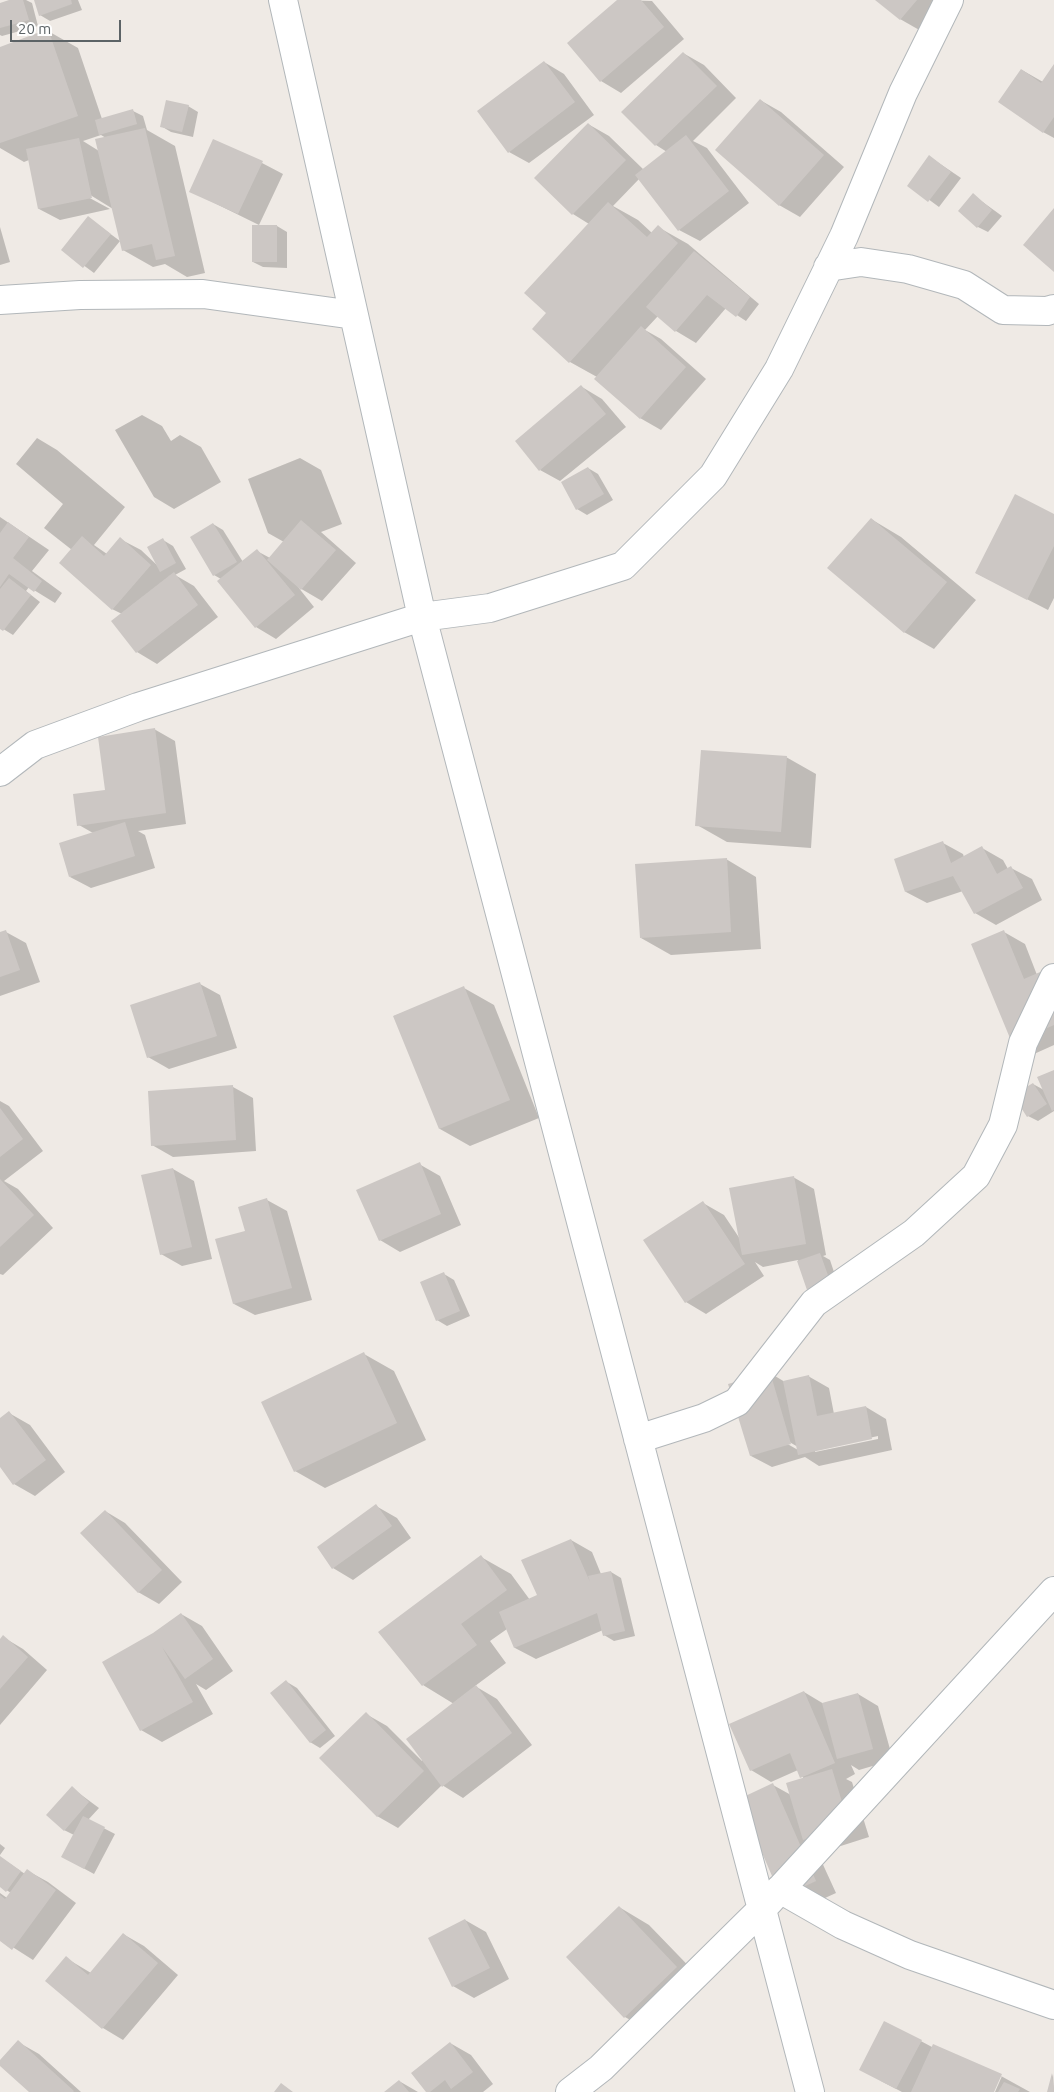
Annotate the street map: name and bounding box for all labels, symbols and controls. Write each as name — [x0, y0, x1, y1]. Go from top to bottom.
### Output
scale bar — [12, 10, 124, 42]
text: 20 m — [18, 20, 51, 37]

